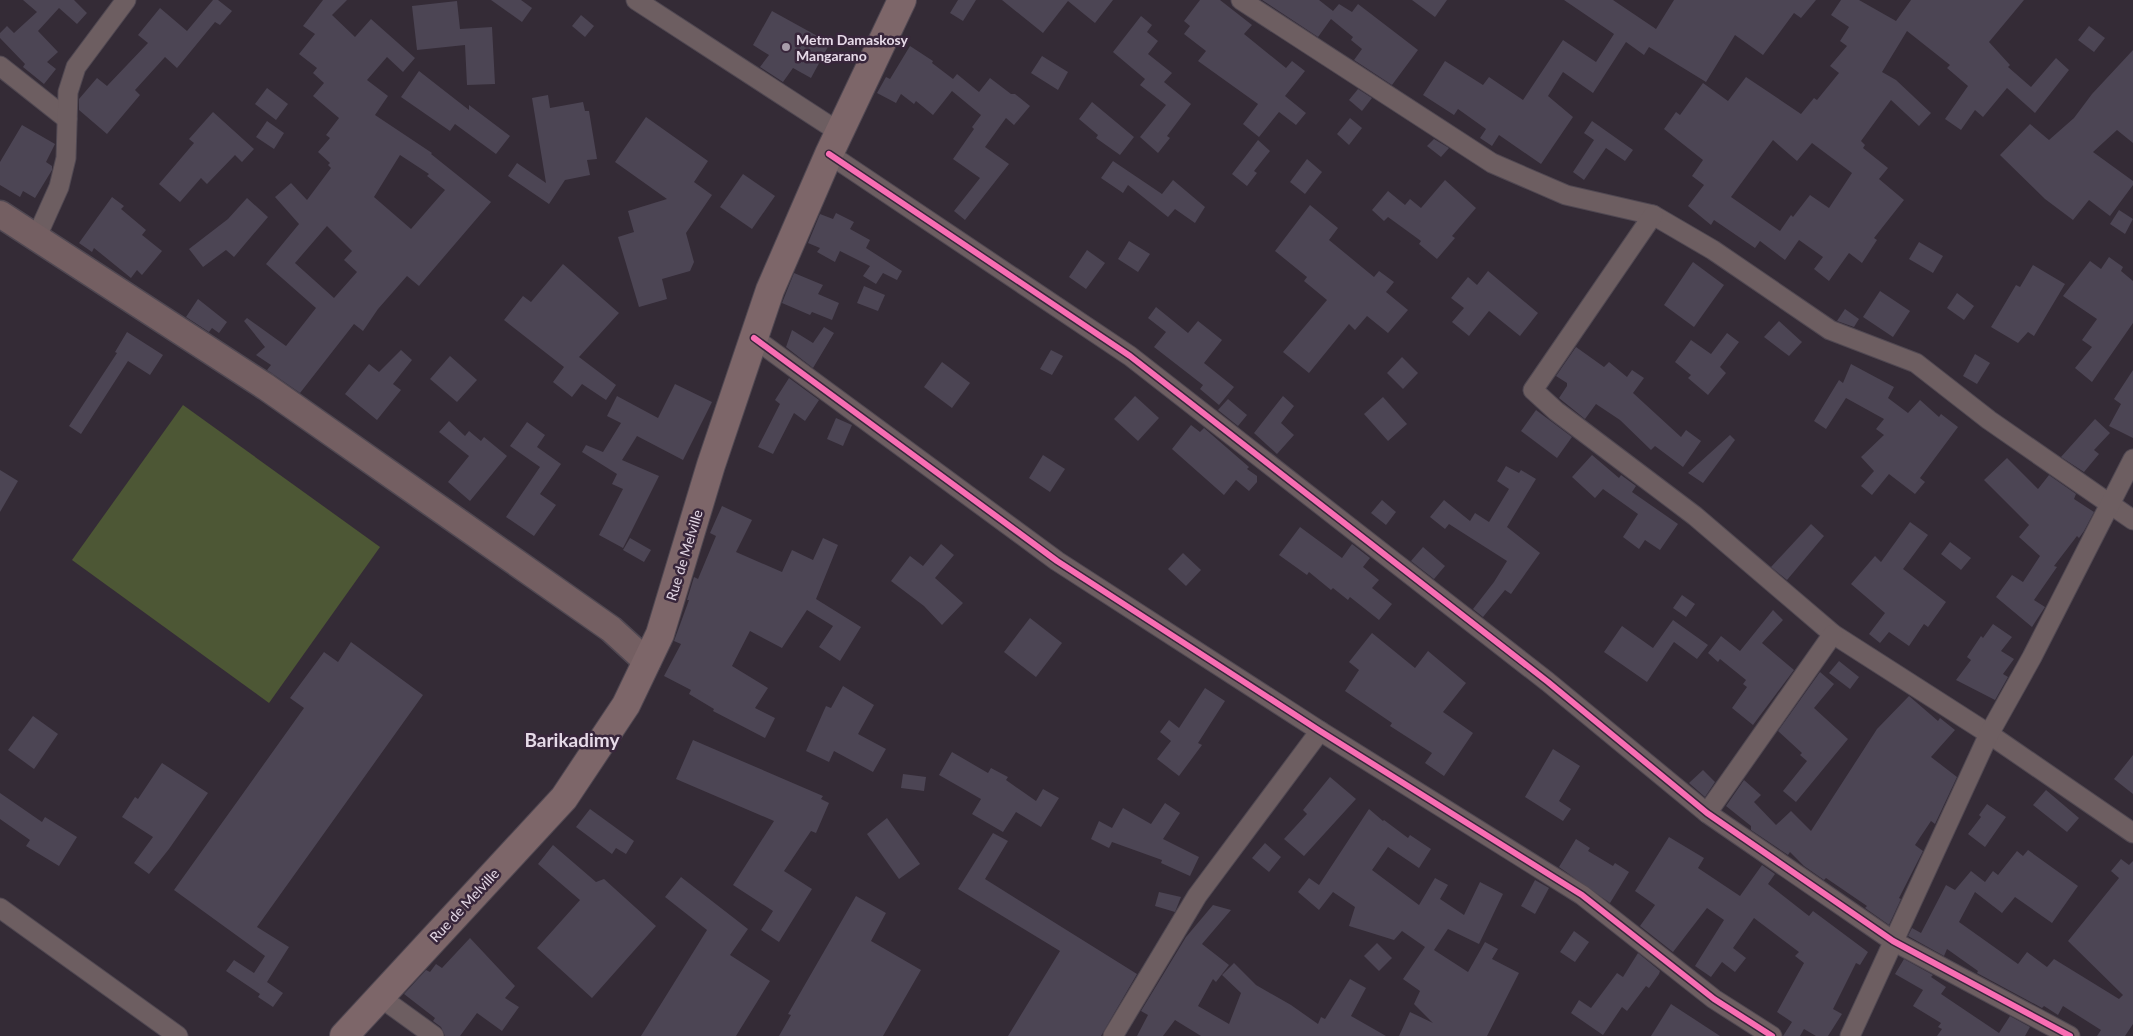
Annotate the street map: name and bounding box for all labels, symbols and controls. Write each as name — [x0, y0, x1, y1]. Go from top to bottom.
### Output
place label: Metm Damaskosy Mangarano — [796, 31, 908, 64]
marker: Metm Damaskosy Mangarano — [780, 41, 792, 53]
street label: Rue de Melville — [662, 507, 706, 603]
district label: Barikadimy — [525, 728, 620, 751]
street label: Rue de Melville — [426, 865, 502, 945]

